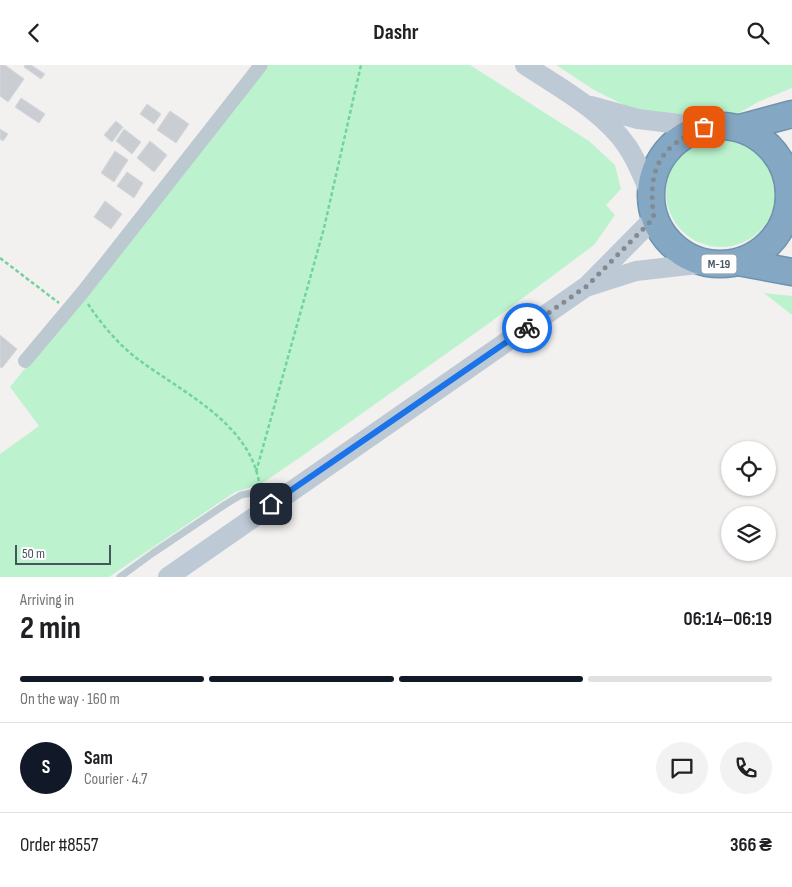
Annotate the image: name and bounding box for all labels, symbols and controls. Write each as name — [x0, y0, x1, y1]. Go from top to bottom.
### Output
icon: back — [20, 19, 48, 47]
text: Dashr — [373, 19, 419, 46]
icon: search — [744, 19, 772, 47]
pin — [683, 106, 725, 148]
icon: bag — [690, 113, 718, 141]
road number: М-19 — [702, 255, 736, 273]
courier — [502, 303, 552, 353]
icon: bike — [513, 314, 541, 342]
map controls — [721, 441, 776, 561]
button: locate — [721, 441, 776, 496]
pin — [250, 483, 292, 525]
icon: home — [257, 490, 285, 518]
button: layers — [721, 506, 776, 561]
scale bar — [15, 542, 111, 565]
text: 50 m — [22, 545, 45, 562]
text: Arriving in — [20, 591, 74, 610]
text: 06:14–06:19 — [684, 608, 772, 631]
text: 2 min — [20, 609, 81, 648]
text: On the way · 160 m — [20, 690, 120, 709]
button: chat — [656, 742, 708, 794]
button: phone — [720, 742, 772, 794]
text: Sam — [84, 747, 113, 770]
text: S — [42, 756, 50, 779]
text: Courier · 4.7 — [84, 770, 147, 789]
text: Order #8557 — [20, 834, 98, 857]
text: 366 ₴ — [730, 834, 772, 857]

